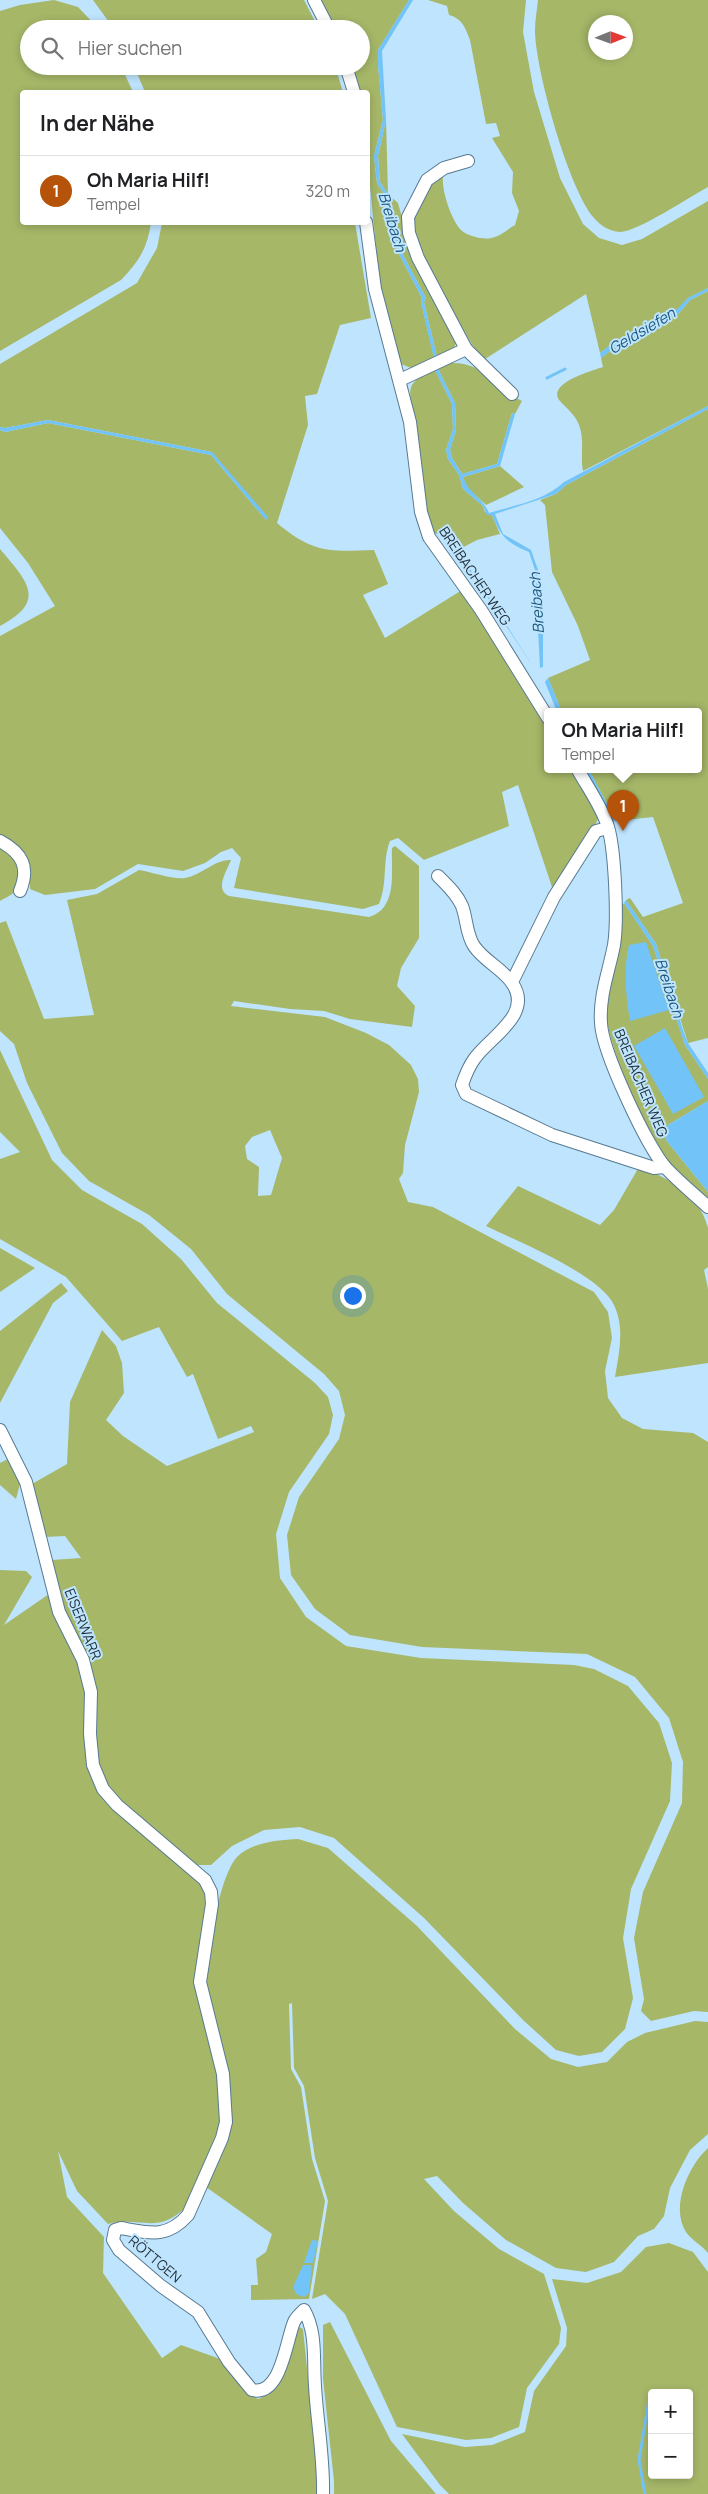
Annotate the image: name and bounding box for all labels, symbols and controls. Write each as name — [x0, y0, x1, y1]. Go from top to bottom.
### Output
north arrow — [588, 15, 633, 60]
search box — [20, 20, 370, 75]
icon: search — [38, 34, 66, 62]
text: Hier suchen — [78, 35, 182, 61]
text: In der Nähe — [40, 109, 154, 137]
text: Oh Maria Hilf! — [87, 167, 210, 193]
text: 1 — [52, 180, 60, 202]
text: 320 m — [306, 180, 350, 202]
water label: Breibach — [373, 190, 412, 255]
text: Tempel — [87, 193, 141, 215]
water label: Geldsiefen — [604, 302, 680, 359]
street label: BREIBACHER WEG — [435, 522, 516, 629]
water label: Breibach — [524, 571, 549, 634]
popup — [544, 708, 702, 773]
text: Oh Maria Hilf! — [561, 717, 685, 743]
text: Tempel — [561, 743, 615, 765]
pin: 1 — [607, 790, 639, 831]
water label: Breibach — [650, 956, 689, 1021]
street label: BREIBACHER WEG — [610, 1026, 673, 1140]
your location — [340, 1283, 366, 1309]
street label: EISERWARR — [61, 1585, 106, 1662]
street label: RÖTTGEN — [125, 2231, 186, 2286]
map controls — [648, 2389, 693, 2479]
button: + — [648, 2389, 693, 2434]
button: − — [648, 2434, 693, 2479]

